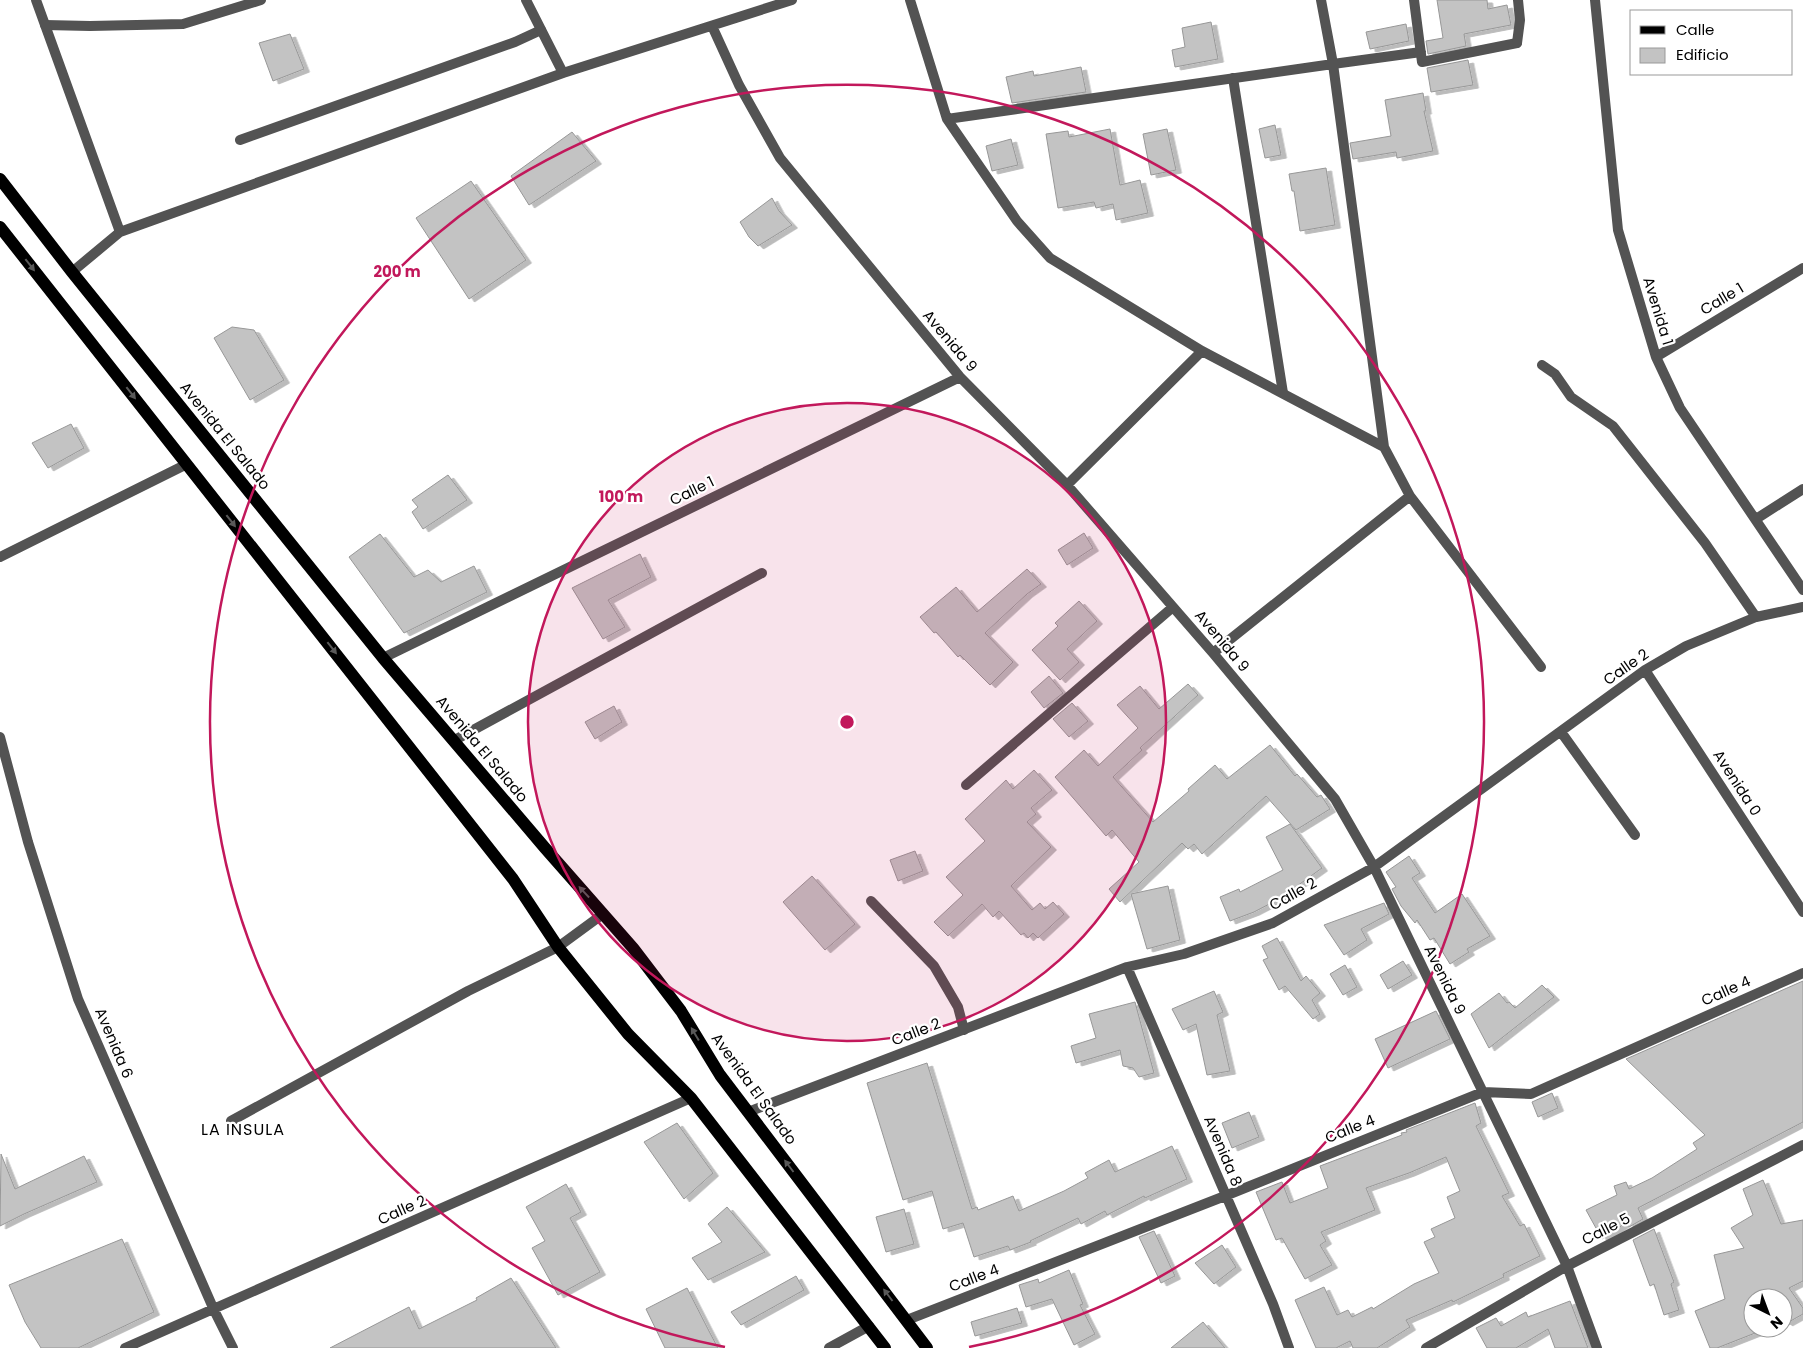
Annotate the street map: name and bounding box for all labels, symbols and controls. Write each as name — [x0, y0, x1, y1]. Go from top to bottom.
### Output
legend — [1630, 10, 1793, 75]
text: Calle — [1676, 19, 1714, 40]
text: Edificio — [1676, 44, 1729, 65]
one-way arrow — [25, 259, 36, 272]
text: 200 m — [373, 261, 421, 282]
street label: Avenida 1 — [1638, 274, 1679, 347]
street label: Calle 1 — [1696, 277, 1747, 320]
street label: Avenida 9 — [918, 305, 982, 376]
street label: Avenida El Salado — [175, 377, 275, 494]
one-way arrow — [125, 386, 136, 399]
street label: Calle 1 — [666, 471, 718, 510]
text: 100 m — [599, 486, 643, 507]
one-way arrow — [226, 514, 237, 527]
street label: Avenida 9 — [1190, 605, 1254, 676]
one-way arrow — [326, 642, 337, 655]
street label: Calle 2 — [1599, 643, 1653, 690]
street label: Avenida El Salado — [431, 691, 533, 806]
centre of rings — [838, 713, 856, 731]
street label: Avenida 0 — [1708, 746, 1767, 820]
street label: Calle 2 — [1265, 872, 1320, 915]
one-way arrow — [579, 885, 590, 898]
street label: Avenida 9 — [1420, 942, 1471, 1018]
street label: Calle 4 — [1698, 970, 1754, 1011]
street label: Avenida 6 — [90, 1004, 139, 1081]
street label: Calle 2 — [888, 1013, 943, 1050]
one-way arrow — [690, 1027, 699, 1040]
street label: Avenida El Salado — [707, 1029, 802, 1149]
street label: Calle 4 — [1322, 1109, 1378, 1148]
street label: Avenida 8 — [1199, 1112, 1248, 1189]
district label: LA INSULA — [201, 1118, 285, 1141]
one-way arrow — [784, 1159, 794, 1173]
street label: Calle 2 — [374, 1190, 429, 1230]
street label: Calle 5 — [1578, 1207, 1634, 1250]
street label: Calle 4 — [946, 1258, 1002, 1297]
north arrow — [1743, 1288, 1793, 1338]
one-way arrow — [882, 1289, 893, 1302]
text: N — [1766, 1312, 1787, 1334]

